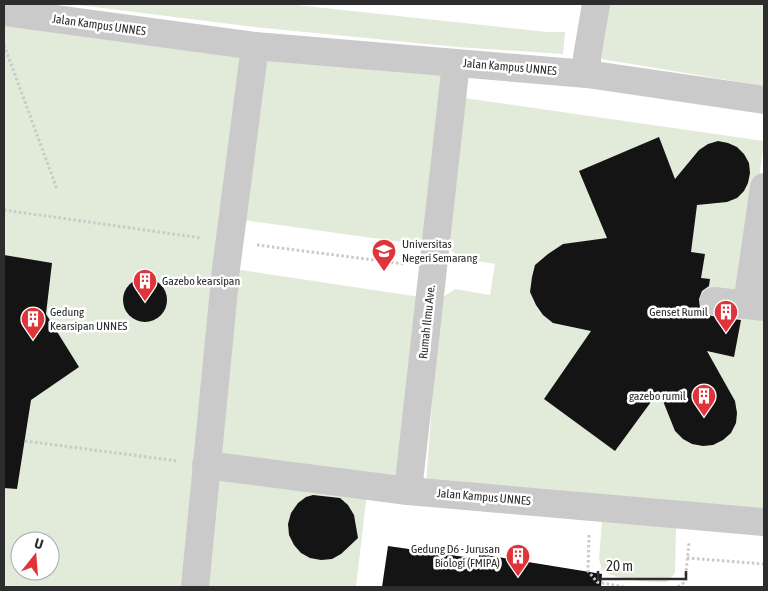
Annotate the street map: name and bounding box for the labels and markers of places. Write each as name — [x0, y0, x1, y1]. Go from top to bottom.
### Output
place label: Universitas Negeri Semarang — [402, 237, 478, 265]
school or university icon: Universitas Negeri Semarang — [371, 238, 397, 272]
building icon: Gazebo kearsipan — [132, 268, 158, 302]
place label: Gazebo kearsipan — [162, 274, 240, 288]
building icon: Genset Rumil — [713, 299, 739, 333]
place label: Gedung Kearsipan UNNES — [50, 305, 127, 333]
place label: Genset Rumil — [649, 305, 709, 319]
building icon: Gedung Kearsipan UNNES — [20, 306, 46, 340]
building icon: gazebo rumil — [691, 383, 717, 417]
place label: gazebo rumil — [629, 389, 687, 403]
place label: Gedung D6 - Jurusan Biologi (FMIPA) — [411, 542, 500, 570]
building icon: Gedung D6 - Jurusan Biologi (FMIPA) — [505, 543, 531, 577]

